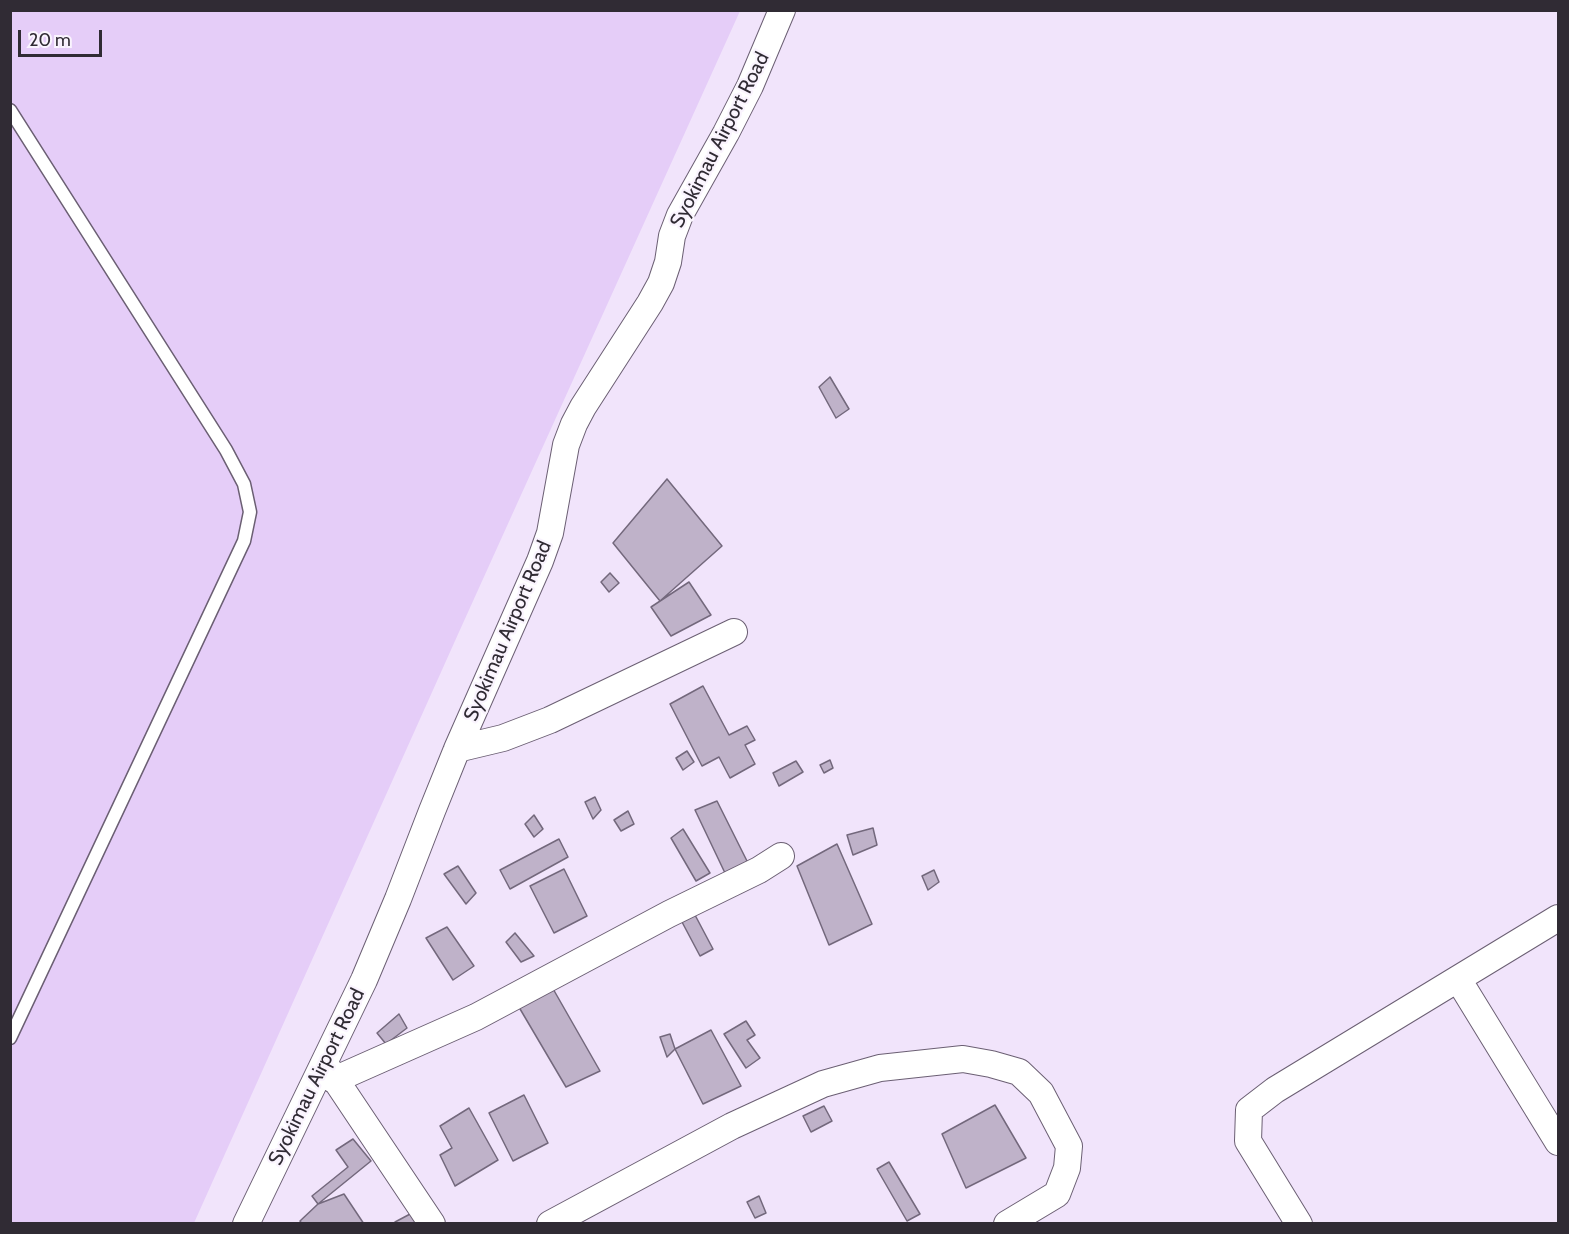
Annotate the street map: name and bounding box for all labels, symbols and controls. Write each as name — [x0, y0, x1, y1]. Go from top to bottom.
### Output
scale bar — [21, 18, 105, 56]
text: 20 m — [29, 29, 71, 51]
street label: Syokimau Airport Road — [665, 48, 775, 232]
street label: Syokimau Airport Road — [459, 537, 557, 725]
street label: Syokimau Airport Road — [264, 985, 370, 1169]

